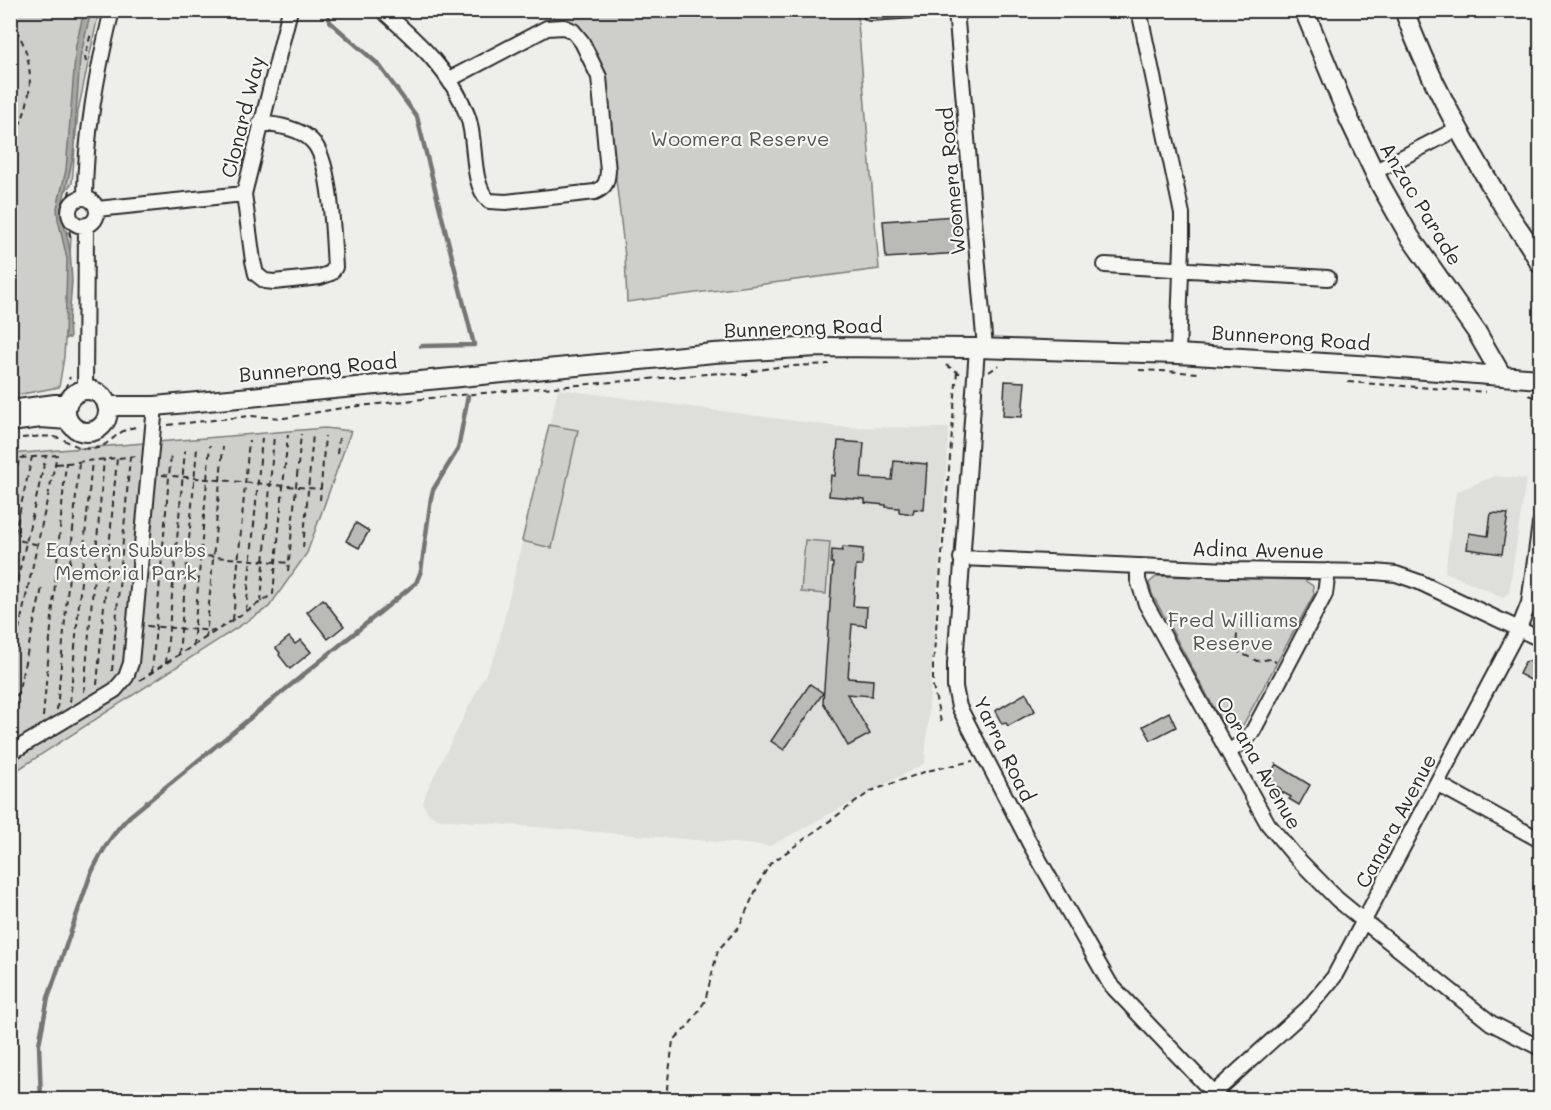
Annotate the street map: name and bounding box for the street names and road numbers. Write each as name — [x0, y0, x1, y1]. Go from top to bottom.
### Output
street label: Clonard Way — [214, 53, 270, 180]
street label: Woomera Road — [932, 106, 970, 256]
street label: Anzac Parade — [1375, 137, 1469, 270]
street label: Bunnerong Road — [723, 311, 883, 343]
street label: Bunnerong Road — [1211, 318, 1371, 356]
street label: Bunnerong Road — [238, 347, 398, 387]
street label: Adina Avenue — [1192, 535, 1324, 563]
street label: Yarra Road — [968, 691, 1042, 806]
street label: Oorana Avenue — [1211, 691, 1308, 834]
street label: Canara Avenue — [1349, 749, 1441, 892]

